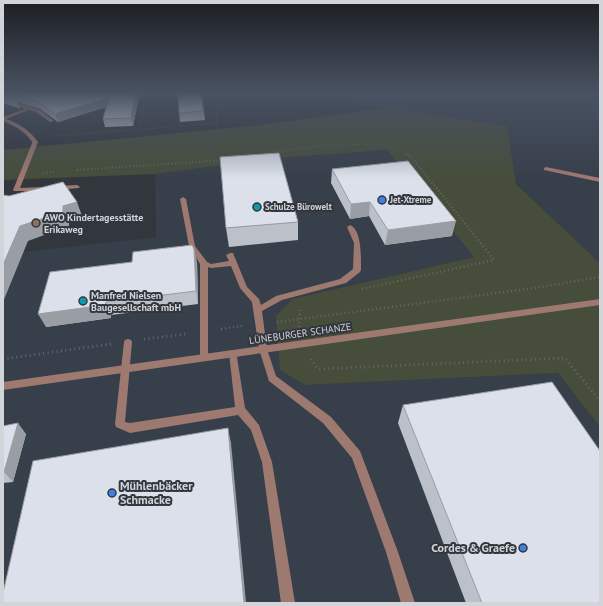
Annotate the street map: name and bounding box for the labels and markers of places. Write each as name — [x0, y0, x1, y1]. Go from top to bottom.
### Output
place label: Jet-Xtreme — [389, 194, 432, 205]
marker: Jet-Xtreme — [377, 195, 387, 205]
place label: Schulze Bürowelt — [265, 201, 333, 212]
marker: Schulze Bürowelt — [252, 202, 262, 212]
place label: AWO Kindertagesstätte Erikaweg — [44, 211, 143, 236]
marker: AWO Kindertagesstätte Erikaweg — [31, 218, 41, 228]
place label: Manfred Nielsen Baugesellschaft mbH — [91, 289, 181, 314]
marker: Manfred Nielsen Baugesellschaft mbH — [78, 296, 88, 306]
place label: Mühlenbäcker Schmacke — [120, 478, 193, 507]
marker: Mühlenbäcker Schmacke — [107, 488, 117, 498]
place label: Cordes & Graefe — [431, 540, 515, 555]
marker: Cordes & Graefe — [518, 543, 528, 553]

